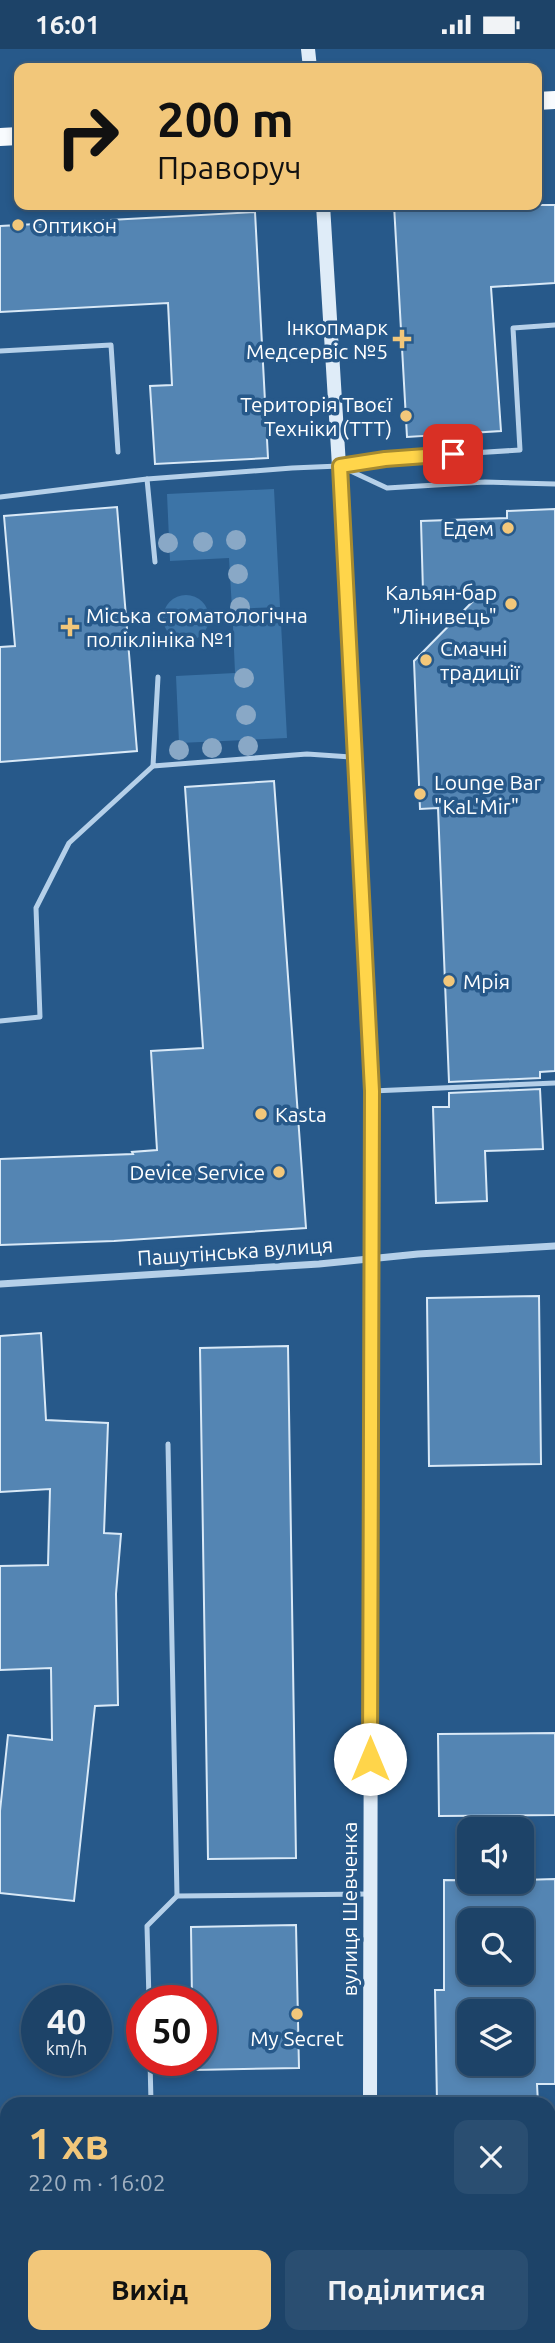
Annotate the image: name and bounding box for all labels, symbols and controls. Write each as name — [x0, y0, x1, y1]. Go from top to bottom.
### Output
text: 16:01 — [35, 10, 100, 39]
icon: right — [42, 91, 133, 182]
text: 200 m — [157, 91, 294, 146]
text: Праворуч — [157, 149, 302, 185]
place label: Оптикон — [32, 213, 117, 237]
marker: Оптикон — [10, 217, 26, 233]
place label: Інкопмарк Медсервіс №5 — [246, 315, 388, 363]
marker: Інкопмарк Медсервіс №5 — [394, 331, 410, 347]
place label: Територія Твоєї Техніки (ТТТ) — [240, 392, 393, 440]
marker: Територія Твоєї Техніки (ТТТ) — [398, 408, 414, 424]
pin — [423, 424, 483, 484]
icon: arrive — [434, 435, 472, 473]
place label: Едем — [443, 516, 494, 540]
marker: Едем — [500, 520, 516, 536]
place label: Кальян-бар "Лінивець" — [385, 580, 497, 628]
marker: Кальян-бар "Лінивець" — [503, 596, 519, 612]
place label: Міська стоматологічна поліклініка №1 — [86, 603, 308, 651]
marker: Міська стоматологічна поліклініка №1 — [60, 617, 80, 637]
place label: Смачні традиції — [440, 636, 520, 684]
marker: Смачні традиції — [418, 652, 434, 668]
place label: Lounge Bar "KaL'Mir" — [434, 770, 542, 818]
marker: Lounge Bar "KaL'Mir" — [412, 786, 428, 802]
place label: Мрія — [463, 969, 510, 993]
marker: Мрія — [441, 973, 457, 989]
place label: Kasta — [275, 1102, 327, 1126]
marker: Kasta — [253, 1106, 269, 1122]
place label: Device Service — [129, 1160, 265, 1184]
marker: Device Service — [271, 1164, 287, 1180]
street label: Пашутінська вулиця — [136, 1232, 334, 1270]
position arrow — [333, 1722, 407, 1796]
map controls — [457, 1817, 534, 2076]
button: sound — [457, 1817, 534, 1894]
street label: вулиця Шевченка — [337, 1822, 361, 1996]
button: search — [457, 1908, 534, 1985]
speed limit sign: 50 — [126, 1985, 217, 2076]
button: layers — [457, 1999, 534, 2076]
text: 40 — [47, 2001, 86, 2041]
marker: My Secret — [289, 2006, 305, 2022]
place label: My Secret — [250, 2026, 344, 2050]
text: km/h — [46, 2038, 87, 2058]
text: 1 хв — [28, 2120, 109, 2167]
button: close — [454, 2120, 528, 2194]
text: 220 m · 16:02 — [28, 2170, 166, 2195]
button: Вихід — [28, 2250, 271, 2330]
button: Поділитися — [285, 2250, 528, 2330]

